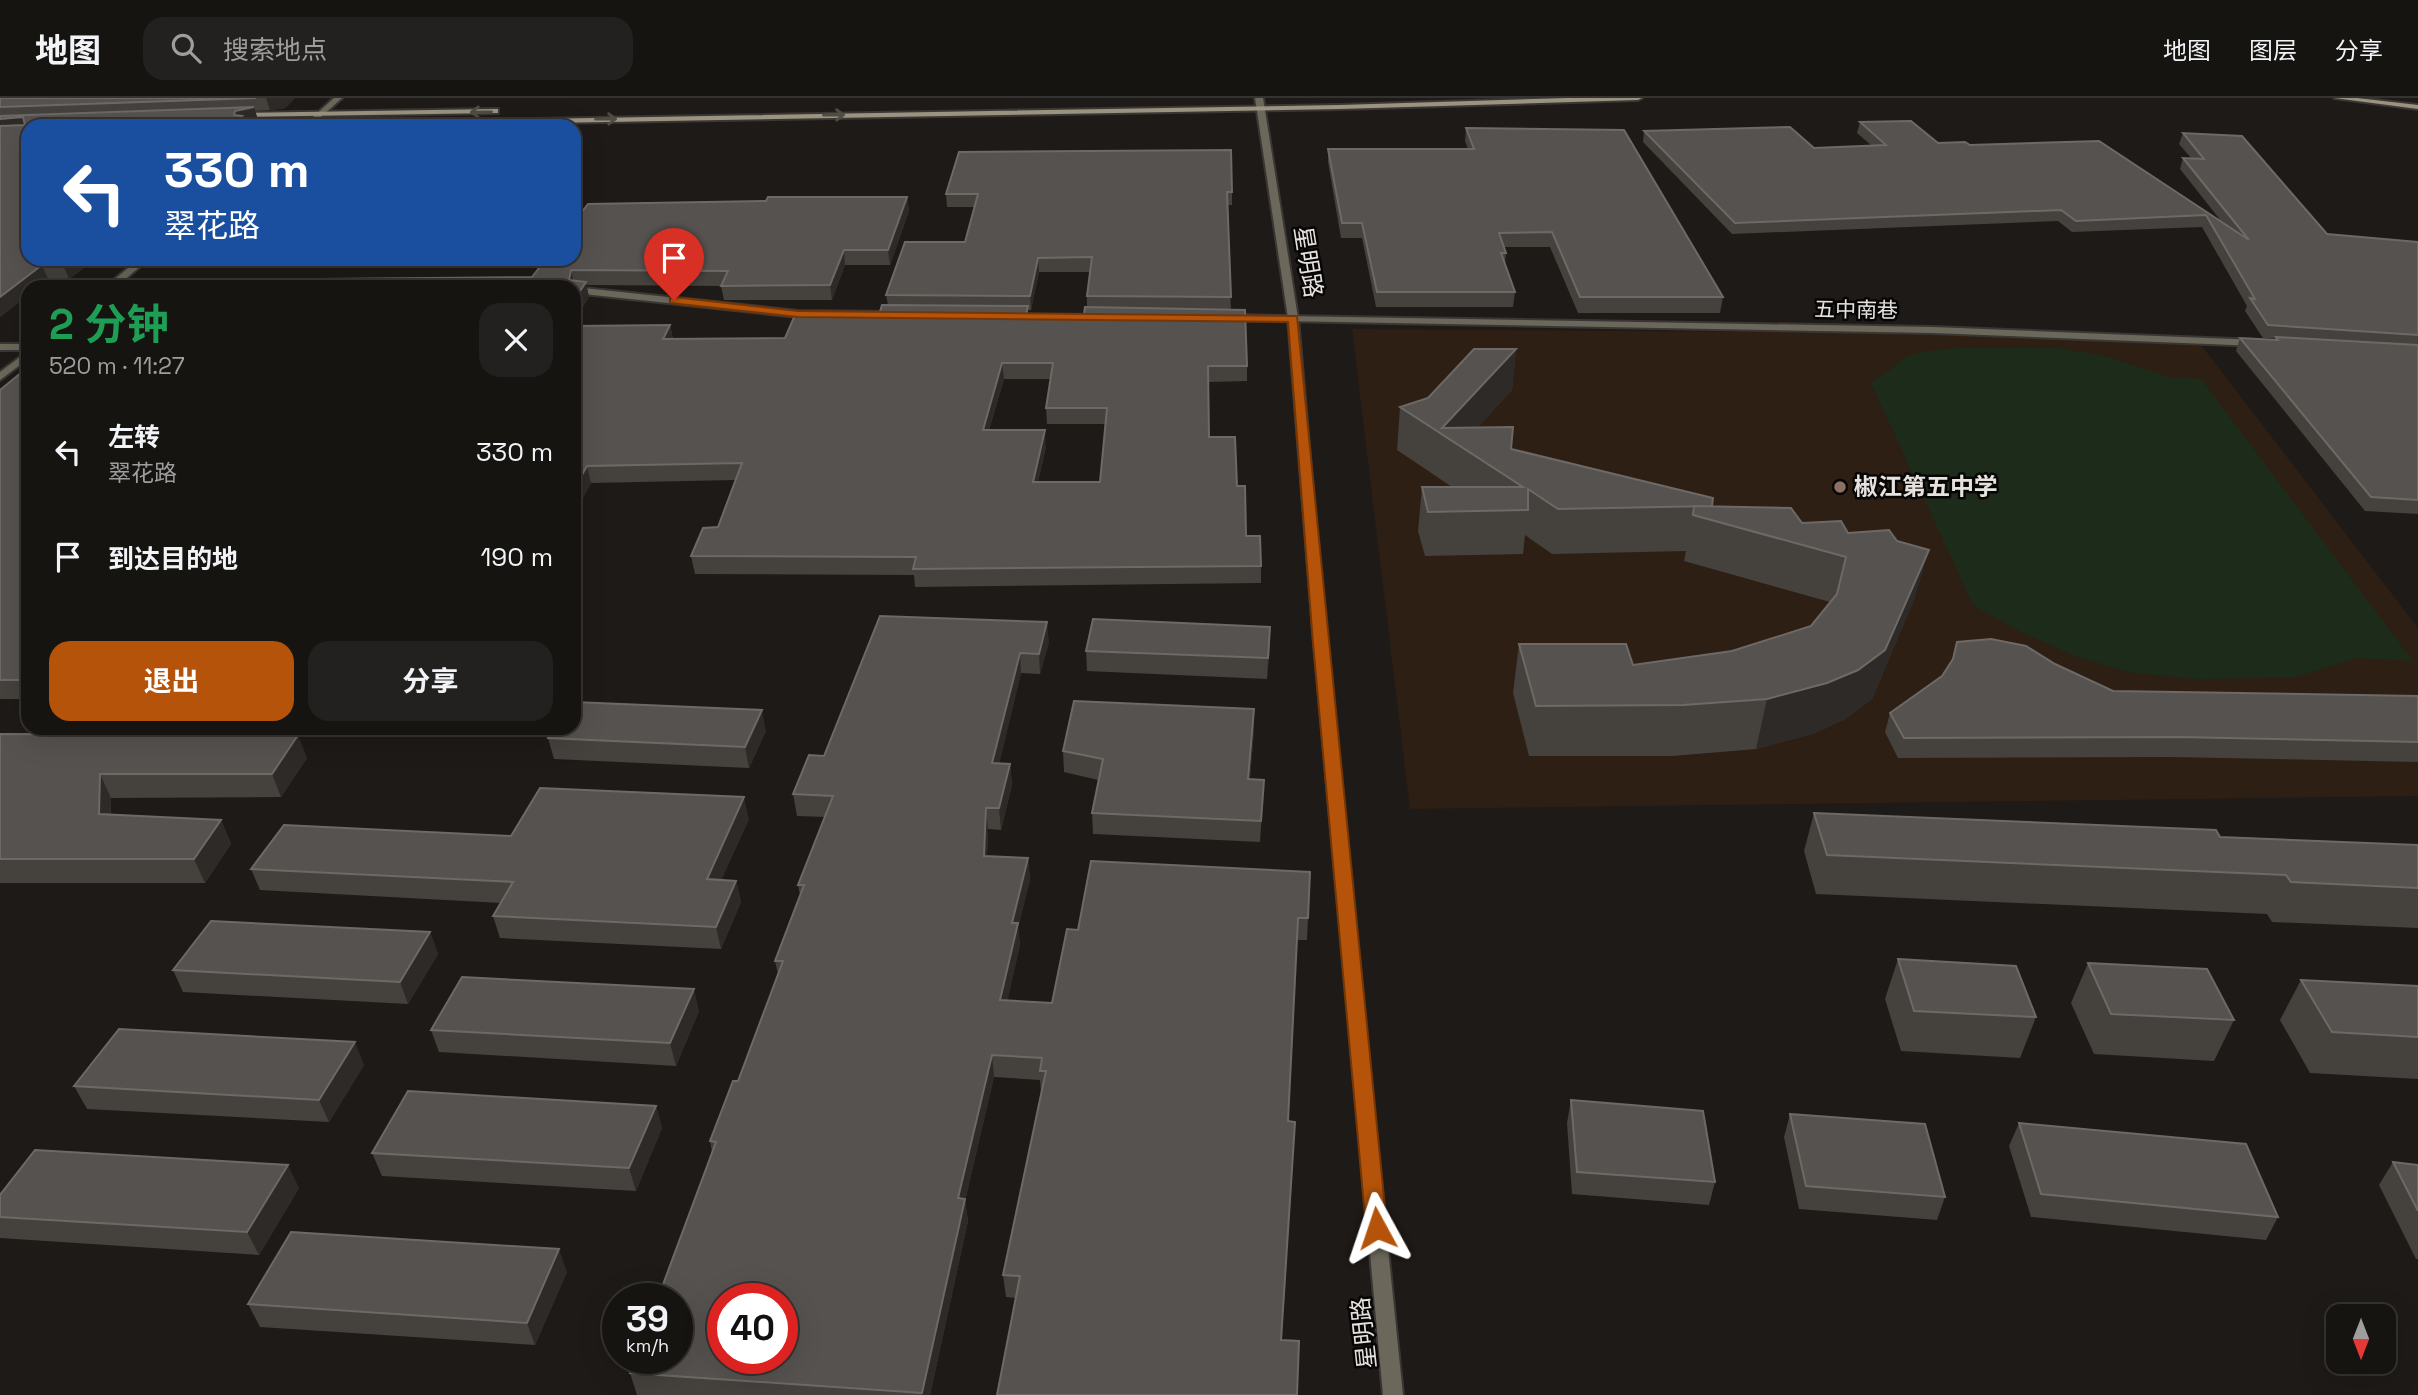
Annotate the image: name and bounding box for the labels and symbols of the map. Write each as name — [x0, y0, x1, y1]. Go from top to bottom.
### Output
one-way arrow — [470, 105, 493, 119]
one-way arrow — [822, 109, 845, 122]
one-way arrow — [595, 113, 618, 126]
street label: 星明路 — [1288, 224, 1329, 300]
pin — [644, 228, 704, 300]
street label: 五中南巷 — [1814, 295, 1898, 324]
place label: 椒江第五中学 — [1854, 471, 1998, 502]
marker: 椒江第五中学 — [1832, 479, 1848, 495]
position arrow — [1340, 1191, 1414, 1265]
speed limit sign: 40 — [707, 1283, 798, 1374]
street label: 星明路 — [1344, 1296, 1383, 1370]
north arrow — [2326, 1304, 2396, 1374]

